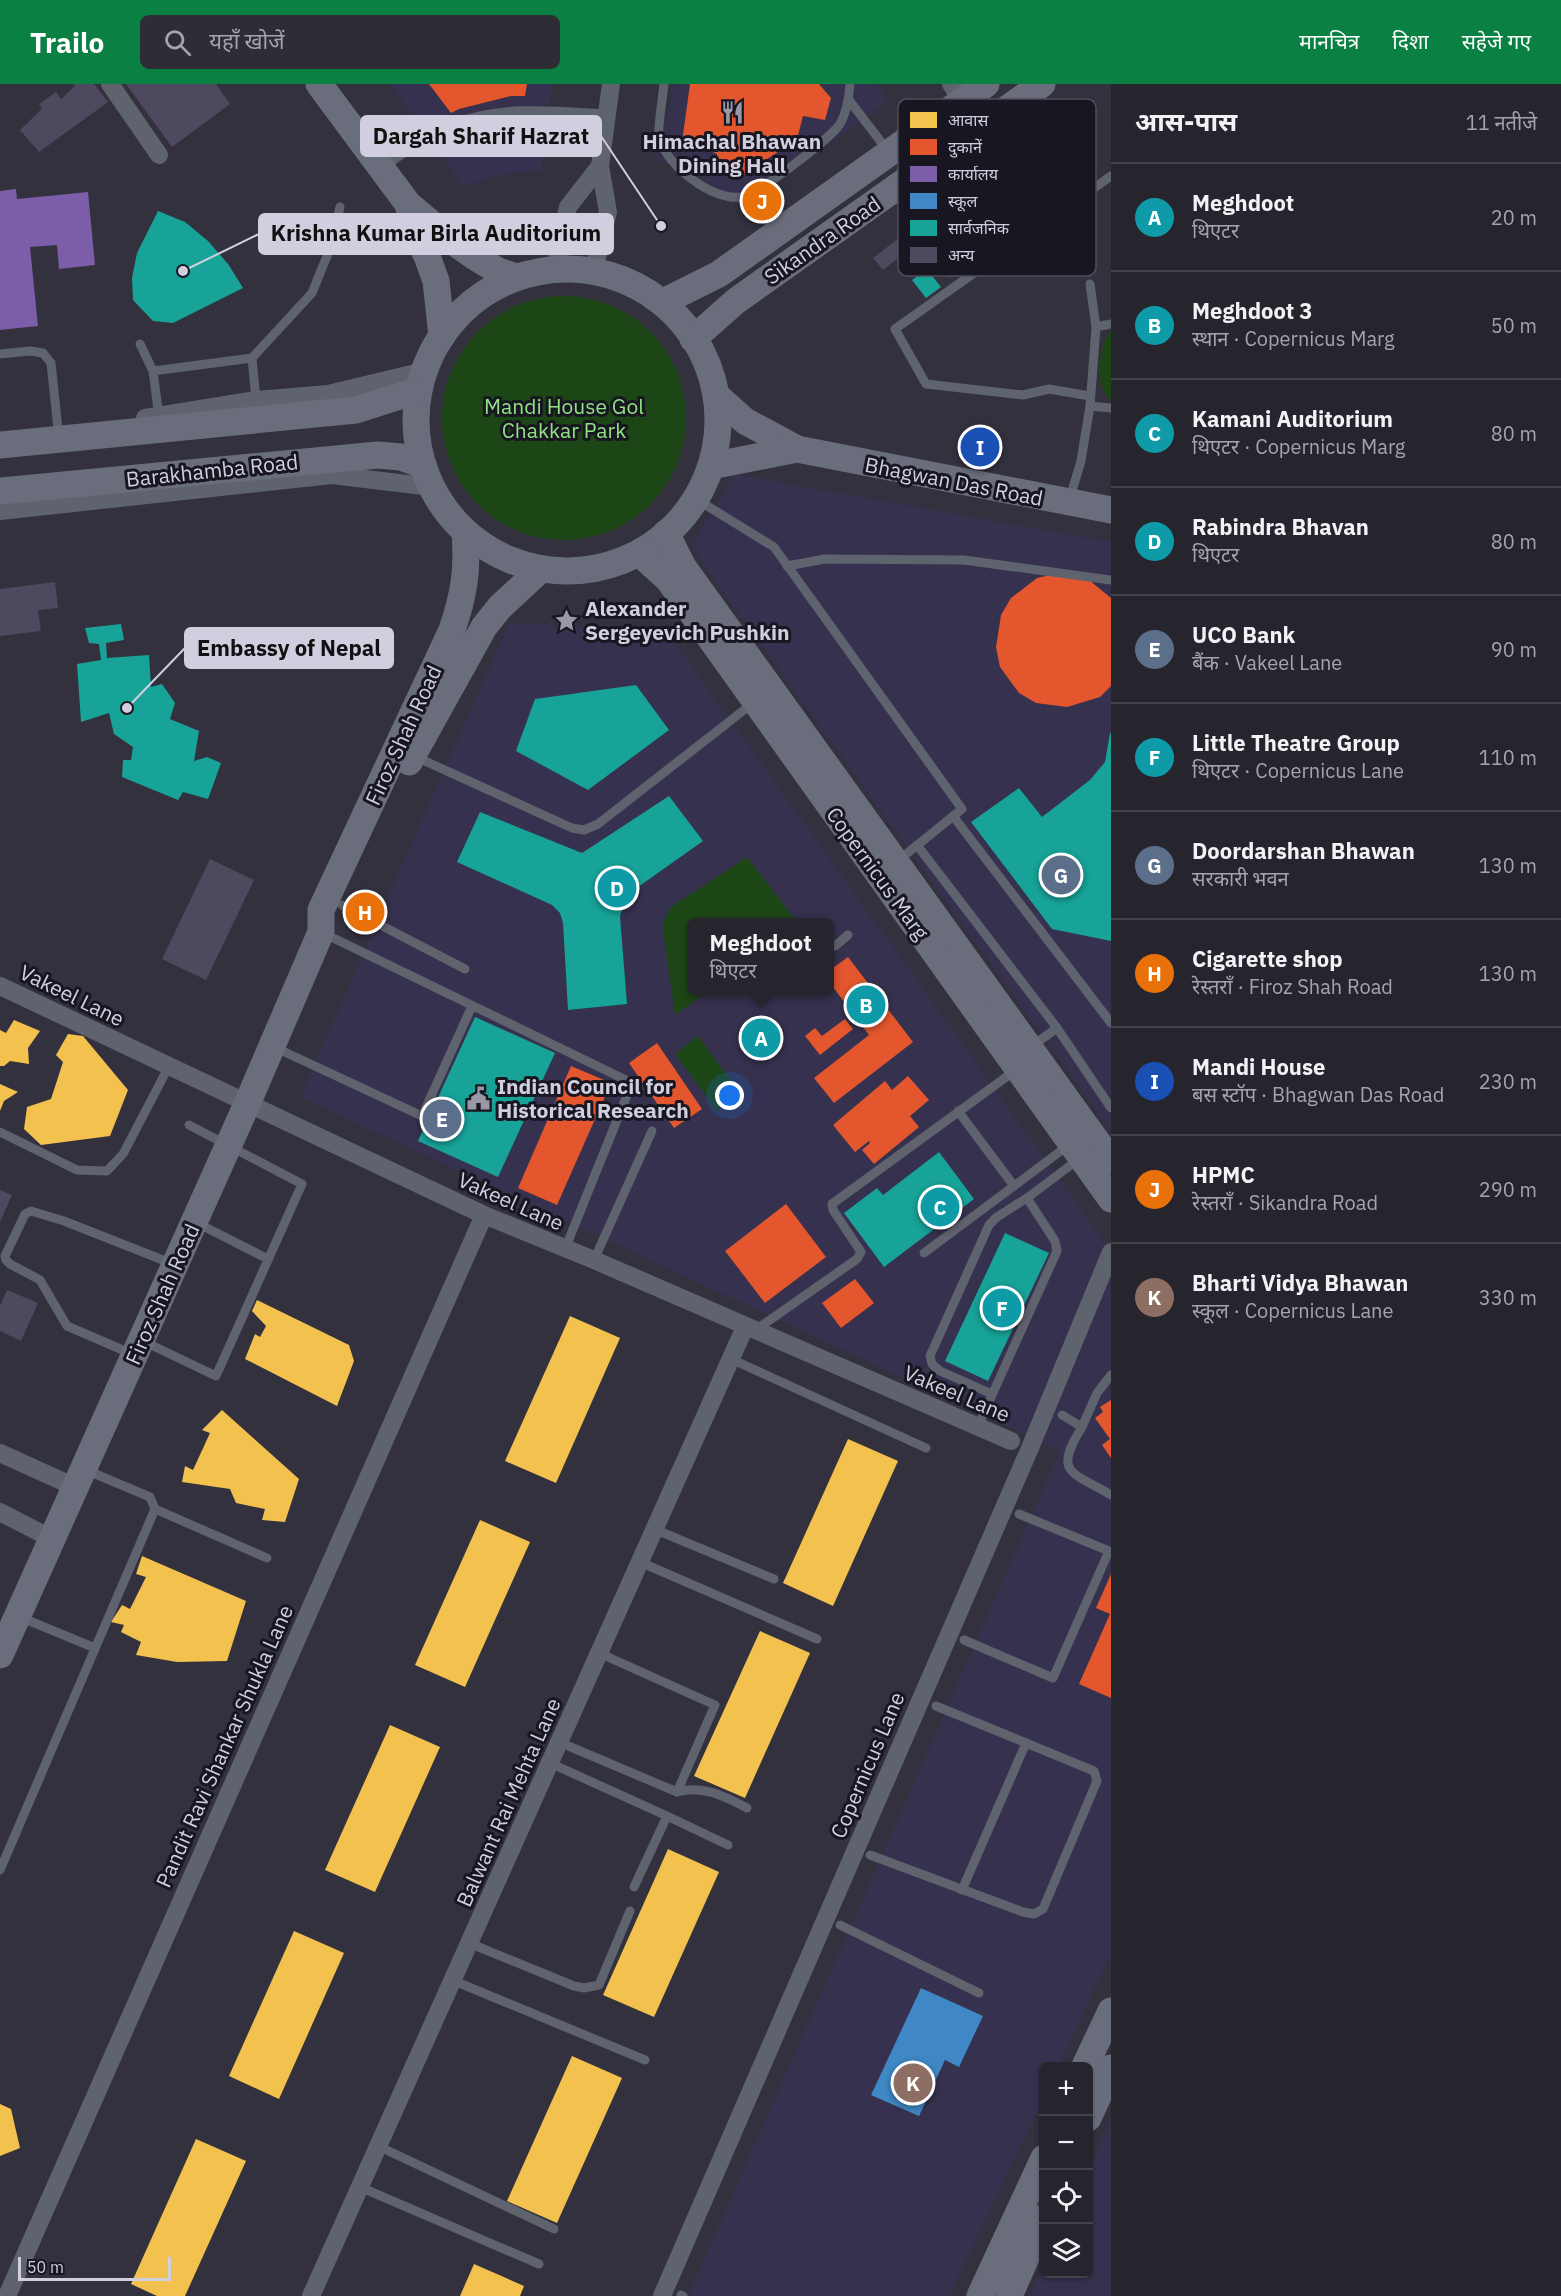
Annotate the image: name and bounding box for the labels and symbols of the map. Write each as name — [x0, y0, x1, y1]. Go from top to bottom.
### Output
legend — [898, 99, 1096, 276]
restaurant icon: Himachal Bhawan Dining Hall — [719, 100, 745, 126]
text: आवास — [948, 110, 989, 130]
callout: Dargah Sharif Hazrat — [361, 116, 601, 156]
text: Dargah Sharif Hazrat — [373, 121, 589, 150]
place label: Himachal Bhawan Dining Hall — [643, 127, 821, 179]
text: दुकानें — [948, 137, 983, 158]
text: कार्यालय — [948, 164, 999, 184]
pin: J — [742, 178, 782, 224]
street label: Sikandra Road — [758, 190, 886, 290]
text: स्कूल — [948, 191, 979, 212]
callout: Krishna Kumar Birla Auditorium — [259, 214, 613, 254]
text: Krishna Kumar Birla Auditorium — [271, 218, 601, 247]
text: सार्वजनिक — [948, 218, 1010, 238]
text: अन्य — [948, 245, 975, 265]
park label: Mandi House Gol Chakkar Park — [484, 392, 644, 444]
pin: I — [960, 424, 1000, 470]
street label: Barakhamba Road — [125, 447, 299, 493]
street label: Bhagwan Das Road — [863, 450, 1045, 512]
place label: Alexander Sergeyevich Pushkin — [585, 594, 790, 646]
place icon: Alexander Sergeyevich Pushkin — [554, 607, 580, 633]
callout: Embassy of Nepal — [185, 628, 393, 668]
text: Embassy of Nepal — [197, 633, 381, 662]
street label: Firoz Shah Road — [358, 660, 448, 810]
street label: Copernicus Marg — [820, 801, 936, 945]
pin: G — [1042, 852, 1080, 898]
pin: D — [598, 866, 636, 910]
pin: H — [346, 890, 385, 934]
street label: Vakeel Lane — [15, 958, 129, 1032]
pin: B — [846, 982, 886, 1028]
pin: A — [742, 1016, 780, 1060]
place label: Indian Council for Historical Research — [497, 1072, 689, 1124]
your location — [715, 1081, 744, 1110]
public building icon: Indian Council for Historical Research — [466, 1085, 492, 1111]
pin: E — [422, 1096, 462, 1142]
street label: Vakeel Lane — [454, 1165, 568, 1237]
pin: C — [920, 1184, 960, 1230]
street label: Firoz Shah Road — [118, 1219, 206, 1369]
pin: F — [982, 1286, 1022, 1330]
street label: Vakeel Lane — [900, 1358, 1014, 1428]
street label: Pandit Ravi Shankar Shukla Lane — [149, 1600, 299, 1892]
street label: Copernicus Lane — [824, 1688, 910, 1842]
street label: Balwant Rai Mehta Lane — [449, 1693, 567, 1911]
pin: K — [894, 2060, 932, 2106]
scale bar — [18, 2254, 171, 2282]

